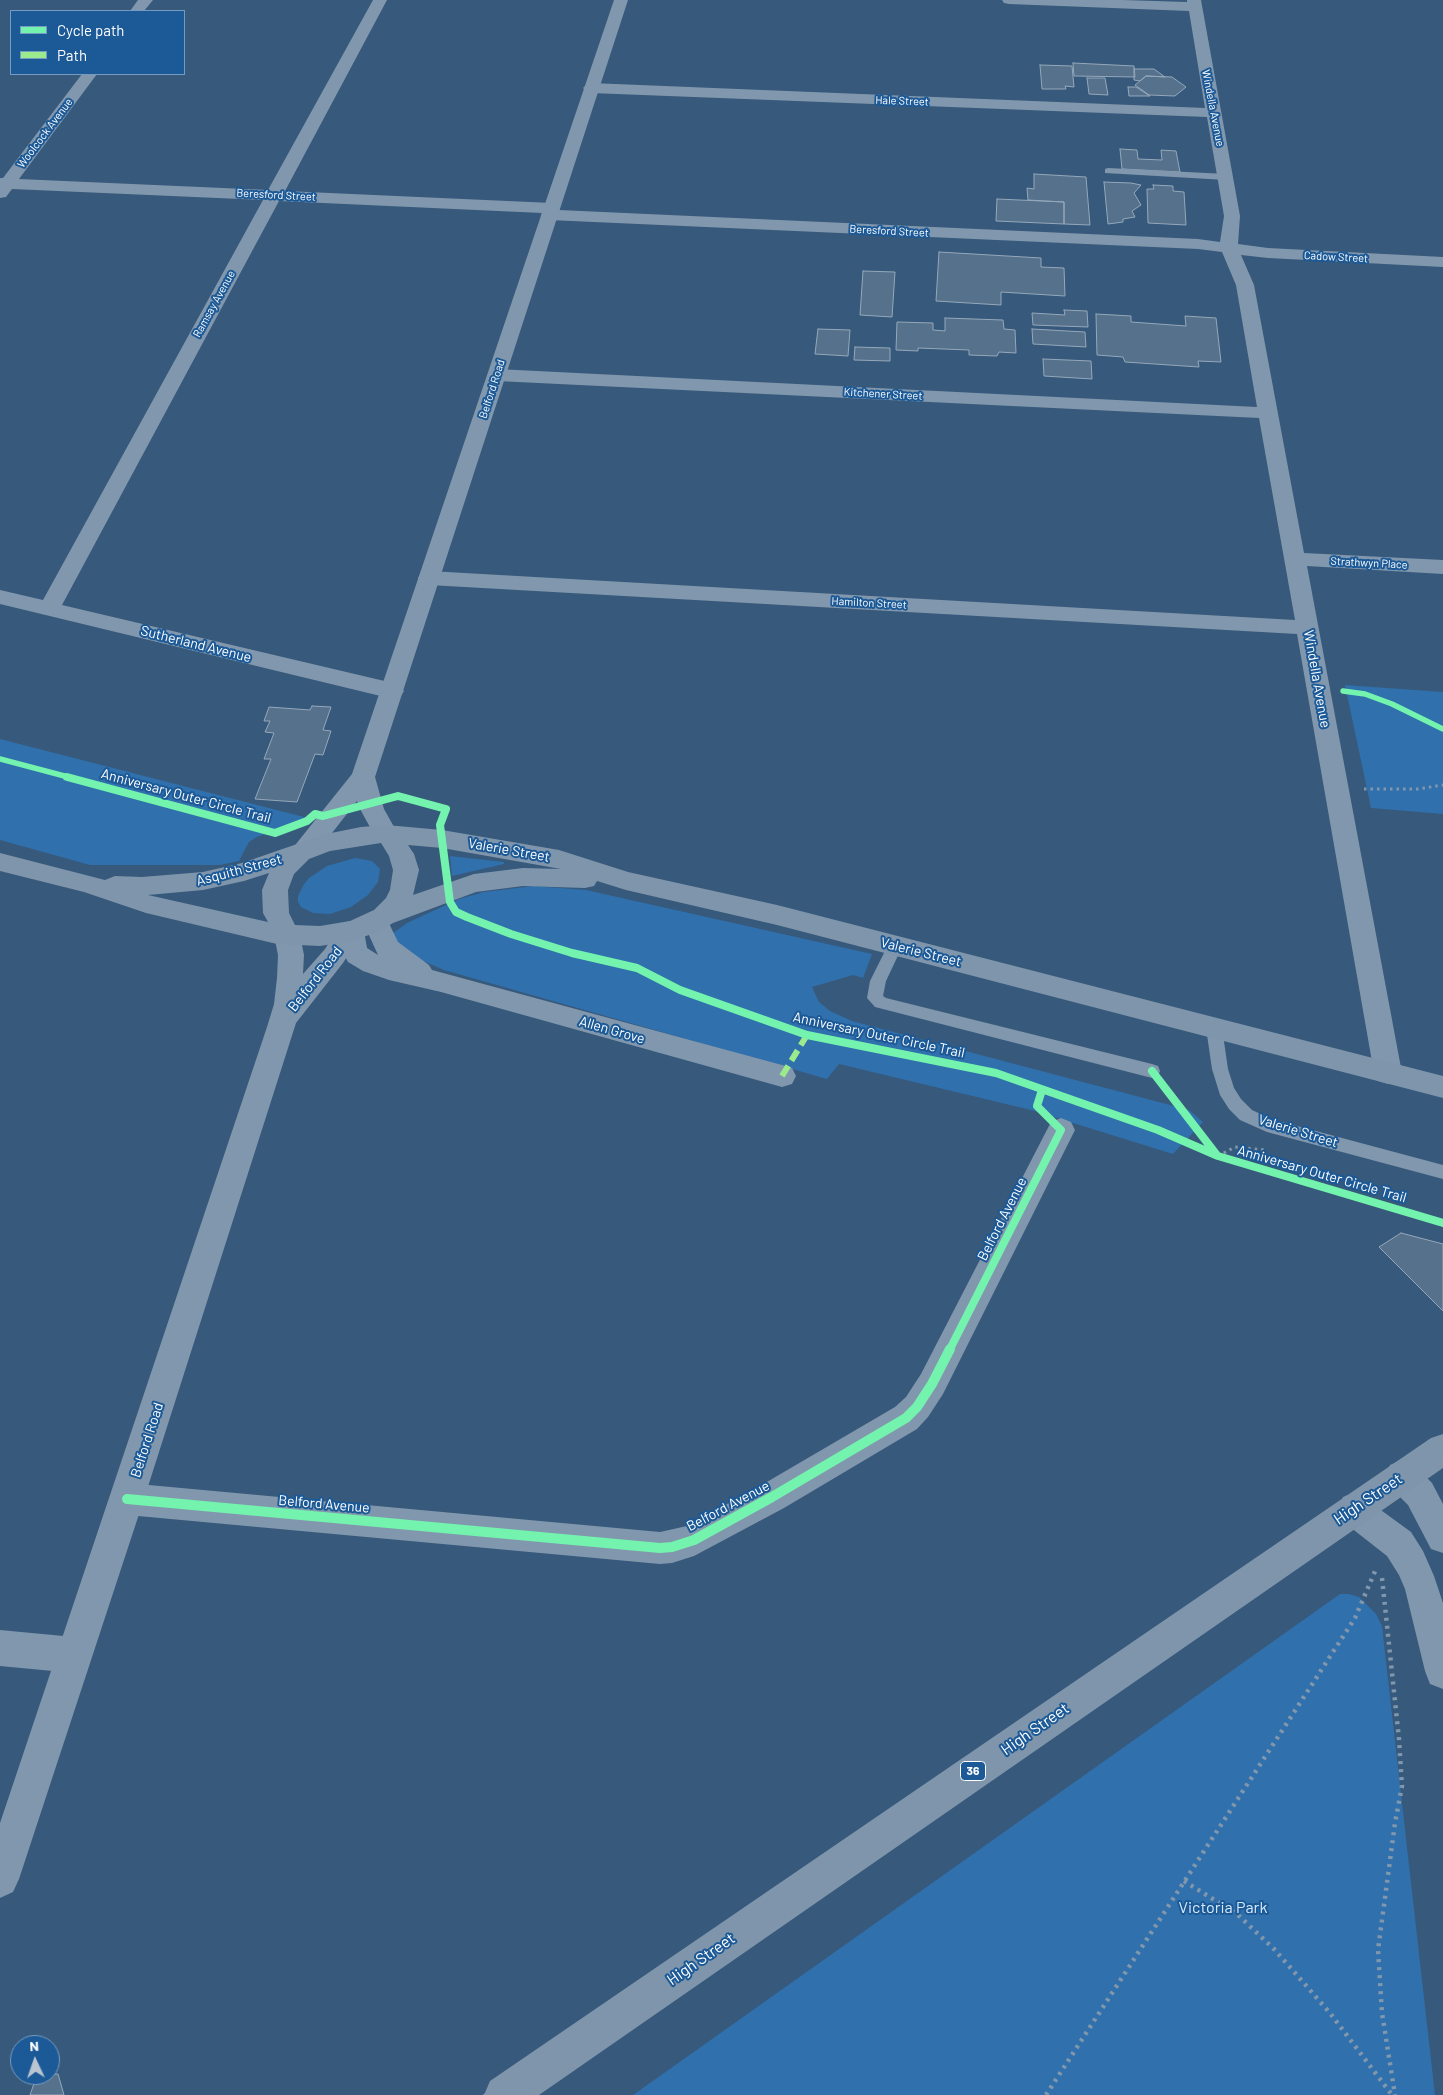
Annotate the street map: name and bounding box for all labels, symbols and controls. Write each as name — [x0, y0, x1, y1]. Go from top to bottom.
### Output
legend — [10, 10, 185, 75]
text: Cycle path — [57, 21, 124, 39]
text: Path — [57, 46, 87, 64]
street label: Windella Avenue — [1199, 68, 1227, 148]
street label: Hale Street — [875, 93, 929, 109]
street label: Woolcock Avenue — [15, 96, 75, 170]
street label: Beresford Street — [236, 186, 316, 204]
street label: Beresford Street — [849, 222, 929, 240]
street label: Cadow Street — [1304, 249, 1368, 265]
street label: Ramsay Avenue — [190, 268, 238, 340]
street label: Belford Road — [476, 358, 508, 420]
street label: Kitchener Street — [843, 385, 923, 403]
street label: Strathwyn Place — [1330, 554, 1408, 572]
street label: Hamilton Street — [831, 594, 907, 612]
street label: Sutherland Avenue — [139, 622, 253, 666]
street label: Windella Avenue — [1300, 629, 1334, 729]
street label: Anniversary Outer Circle Trail — [99, 765, 273, 827]
street label: Valerie Street — [467, 835, 551, 865]
street label: Asquith Street — [194, 851, 284, 889]
street label: Valerie Street — [879, 934, 963, 970]
street label: Belford Road — [284, 943, 346, 1015]
street label: Anniversary Outer Circle Trail — [792, 1009, 966, 1061]
street label: Allen Grove — [577, 1013, 647, 1047]
street label: Valerie Street — [1256, 1111, 1340, 1151]
street label: Anniversary Outer Circle Trail — [1235, 1142, 1409, 1206]
street label: Belford Avenue — [974, 1174, 1030, 1264]
street label: Belford Road — [127, 1400, 167, 1480]
street label: High Street — [1330, 1469, 1406, 1529]
street label: Belford Avenue — [684, 1477, 772, 1535]
street label: Belford Avenue — [278, 1492, 370, 1516]
street label: High Street — [997, 1699, 1073, 1759]
road number: 36 — [960, 1762, 986, 1780]
park label: Victoria Park — [1179, 1898, 1267, 1918]
street label: High Street — [663, 1929, 739, 1989]
north arrow — [10, 2035, 60, 2085]
text: N — [29, 2037, 39, 2054]

